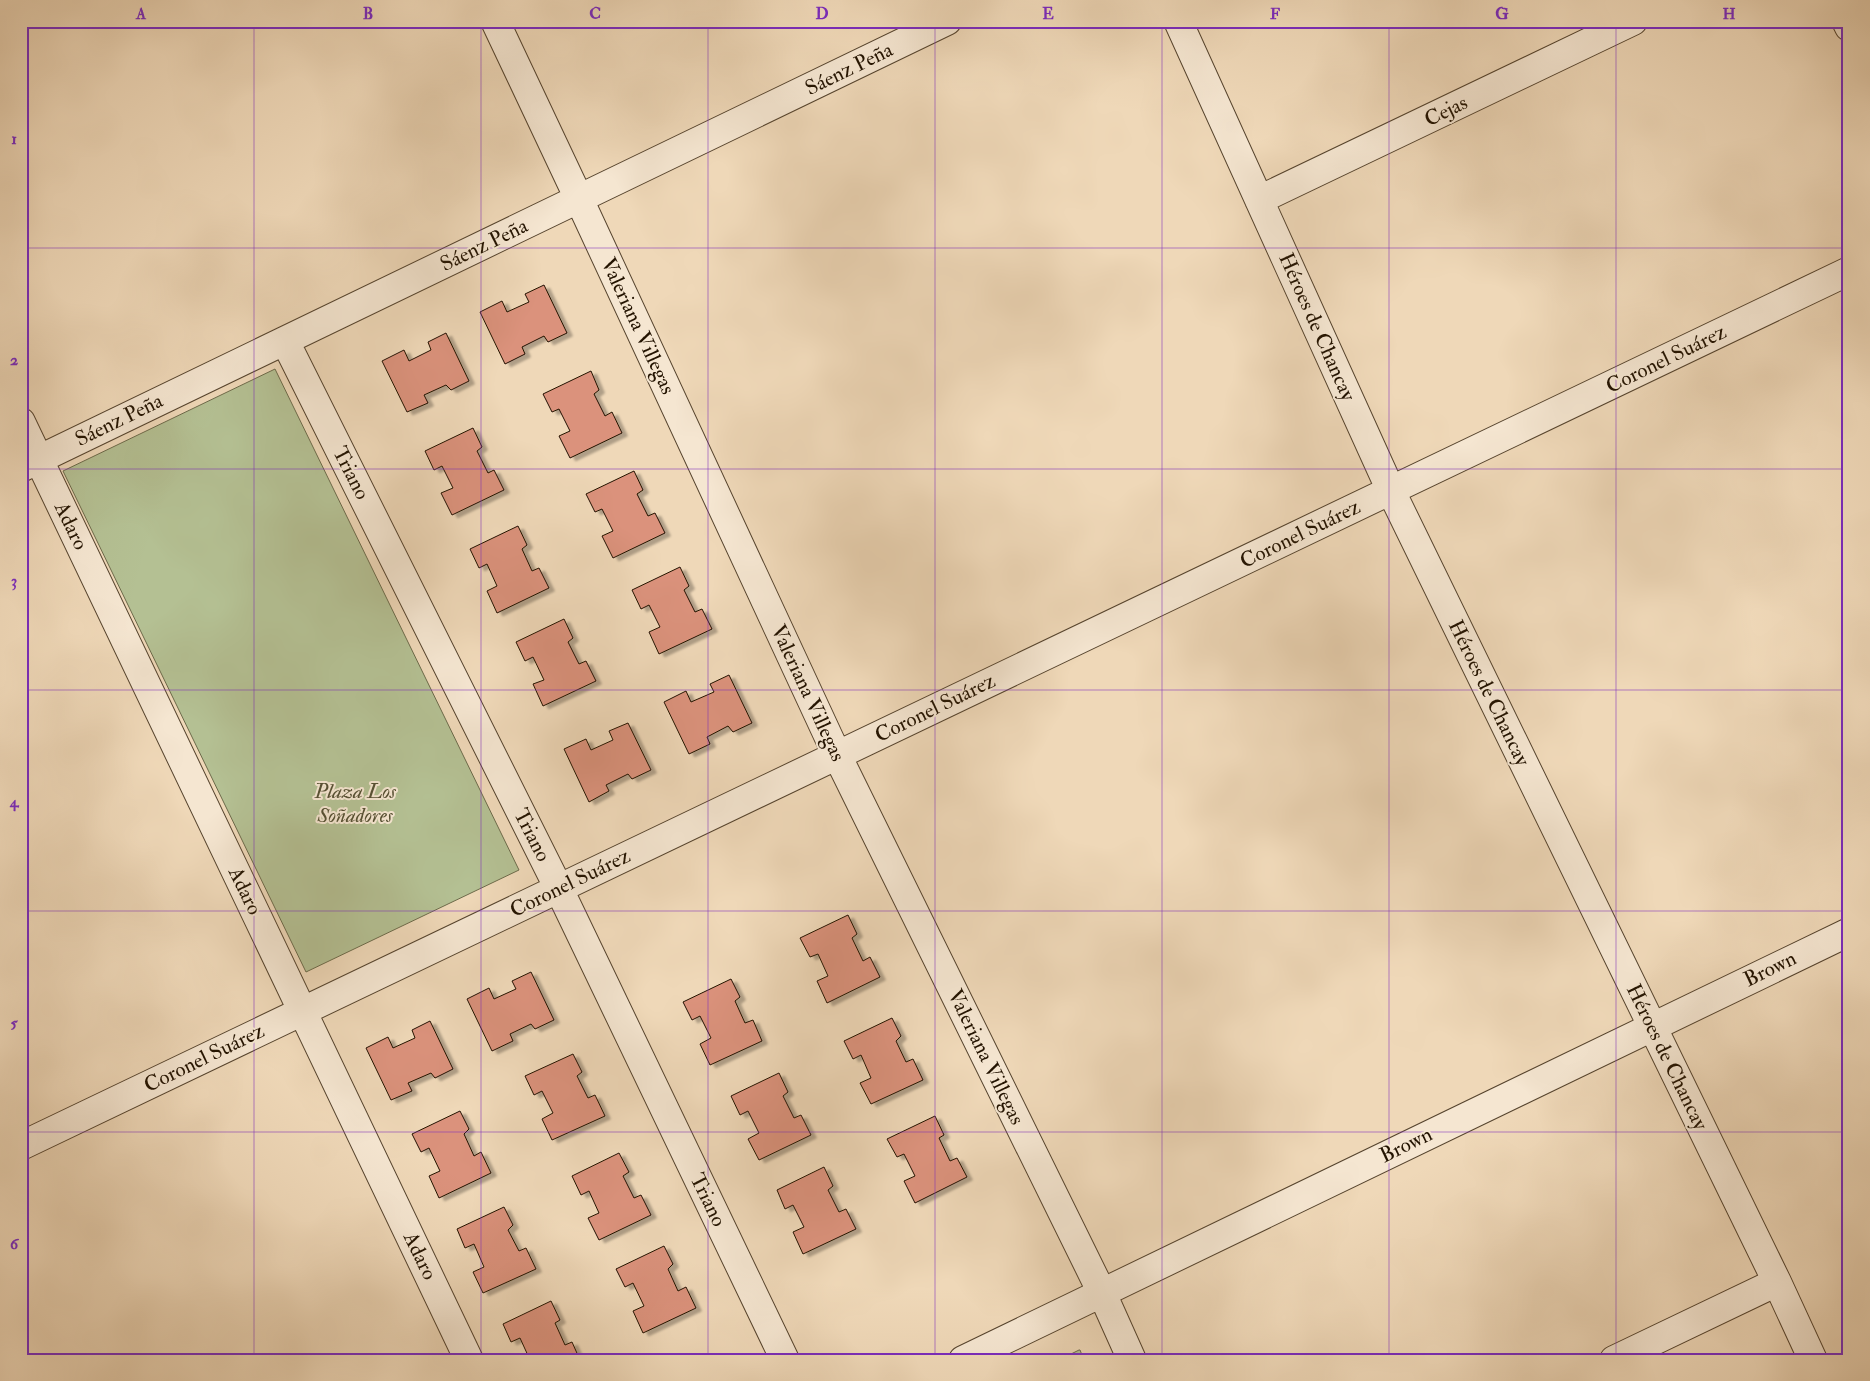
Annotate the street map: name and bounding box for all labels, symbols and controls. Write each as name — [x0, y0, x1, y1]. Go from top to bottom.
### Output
text: A — [135, 4, 147, 24]
text: B — [363, 4, 373, 24]
text: C — [589, 4, 601, 24]
text: D — [815, 4, 829, 24]
text: E — [1042, 4, 1054, 24]
text: F — [1270, 4, 1280, 24]
text: G — [1495, 4, 1509, 24]
text: H — [1722, 4, 1736, 24]
street label: Sáenz Peña — [801, 36, 898, 102]
street label: Cejas — [1420, 89, 1472, 133]
text: 1 — [11, 129, 17, 149]
street label: Sáenz Peña — [436, 212, 533, 278]
street label: Héroes de Chancay — [1272, 249, 1362, 406]
street label: Valeriana Villegas — [595, 253, 681, 399]
street label: Coronel Suárez — [1601, 318, 1731, 400]
text: 2 — [10, 350, 18, 370]
street label: Sáenz Peña — [71, 387, 168, 453]
street label: Triano — [326, 442, 376, 504]
street label: Coronel Suárez — [1235, 493, 1365, 575]
street label: Adaro — [47, 497, 94, 554]
text: 3 — [11, 571, 17, 591]
street label: Héroes de Chancay — [1442, 615, 1536, 771]
street label: Valeriana Villegas — [765, 620, 851, 766]
street label: Coronel Suárez — [870, 667, 1000, 749]
park label: Plaza Los Soñadores — [313, 778, 397, 829]
text: 4 — [9, 792, 20, 812]
street label: Triano — [507, 804, 557, 866]
street label: Coronel Suárez — [505, 842, 635, 924]
street label: Adaro — [221, 862, 268, 919]
street label: Brown — [1739, 945, 1801, 993]
street label: Héroes de Chancay — [1620, 979, 1714, 1135]
street label: Valeriana Villegas — [941, 985, 1031, 1129]
text: 5 — [10, 1013, 18, 1033]
street label: Coronel Suárez — [139, 1017, 269, 1099]
street label: Brown — [1375, 1121, 1437, 1169]
street label: Triano — [684, 1169, 732, 1231]
street label: Adaro — [396, 1227, 443, 1284]
text: 6 — [10, 1234, 20, 1254]

